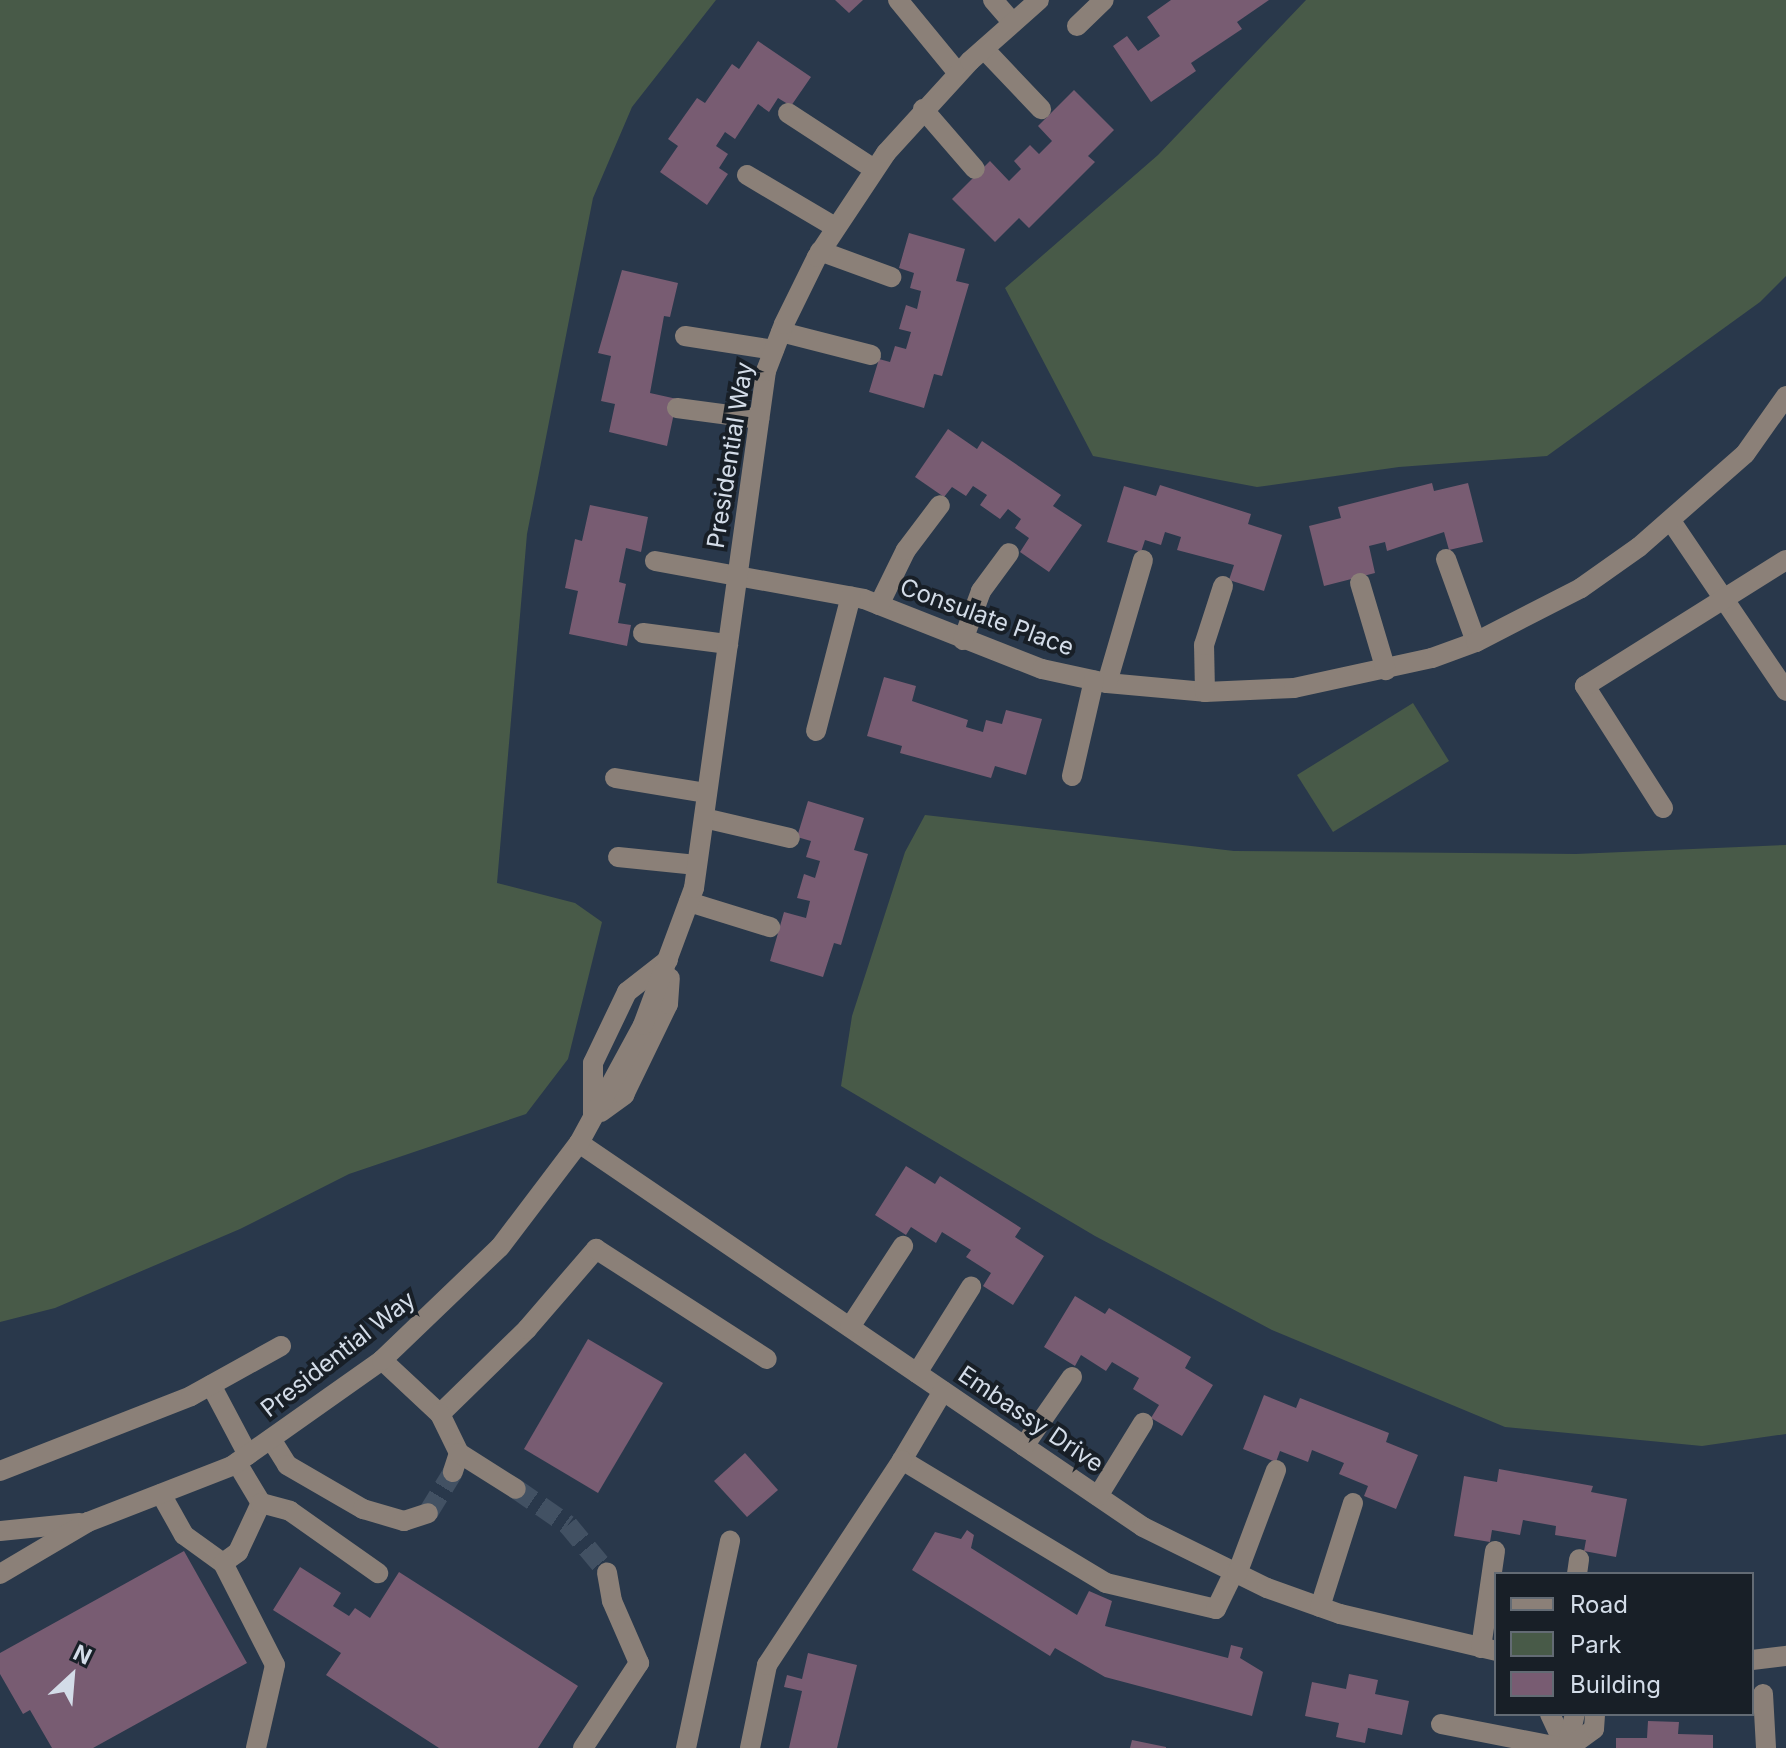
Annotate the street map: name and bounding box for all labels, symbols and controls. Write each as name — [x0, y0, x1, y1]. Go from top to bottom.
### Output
street label: Presidential Way — [701, 360, 759, 550]
street label: Consulate Place — [896, 572, 1078, 662]
street label: Presidential Way — [255, 1285, 421, 1423]
street label: Embassy Drive — [953, 1360, 1109, 1478]
legend — [1494, 1572, 1754, 1716]
text: Road — [1570, 1590, 1628, 1619]
text: Park — [1570, 1630, 1621, 1659]
north arrow — [32, 1636, 112, 1716]
text: N — [69, 1639, 96, 1670]
text: Building — [1570, 1670, 1661, 1699]

